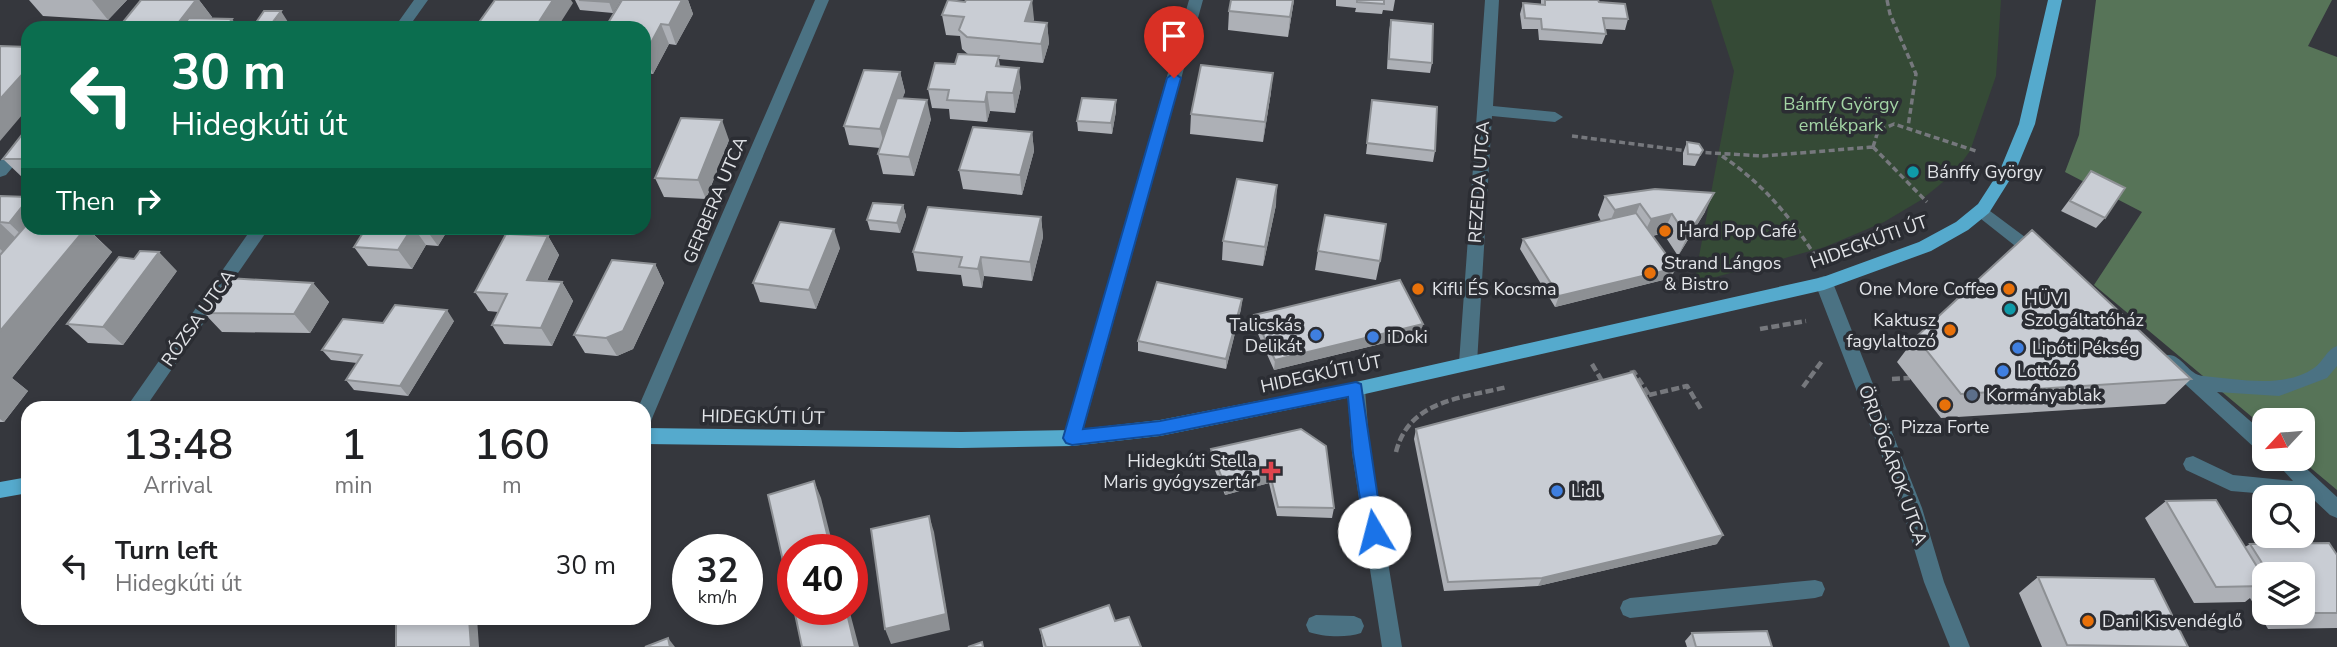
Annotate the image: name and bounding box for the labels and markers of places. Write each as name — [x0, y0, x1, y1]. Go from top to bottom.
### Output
pin — [1144, 6, 1204, 78]
place label: Bánffy György — [1927, 160, 2043, 184]
marker: Bánffy György — [1905, 164, 1921, 180]
place label: Hard Pop Café — [1679, 219, 1796, 243]
marker: Hard Pop Café — [1657, 223, 1673, 239]
place label: Strand Lángos & Bistro — [1664, 251, 1781, 296]
marker: Strand Lángos & Bistro — [1642, 265, 1658, 281]
place label: Kifli ÉS Kocsma — [1432, 277, 1557, 301]
place label: One More Coffee — [1859, 277, 1995, 301]
marker: Kifli ÉS Kocsma — [1410, 281, 1426, 297]
marker: One More Coffee — [2001, 281, 2017, 297]
place label: HÜVI Szolgáltatóház — [2024, 287, 2144, 332]
marker: HÜVI Szolgáltatóház — [2002, 301, 2018, 317]
place label: Kaktusz fagylaltozó — [1846, 308, 1936, 353]
place label: Talicskás Delikát — [1229, 313, 1303, 358]
marker: Kaktusz fagylaltozó — [1942, 322, 1958, 338]
place label: iDoki — [1387, 325, 1428, 349]
marker: Talicskás Delikát — [1308, 327, 1324, 343]
marker: iDoki — [1365, 329, 1381, 345]
place label: Lipóti Pékség — [2032, 336, 2140, 360]
marker: Lipóti Pékség — [2010, 340, 2026, 356]
place label: Lottózó — [2017, 359, 2077, 383]
marker: Lottózó — [1995, 363, 2011, 379]
place label: Kormányablak — [1986, 383, 2103, 407]
marker: Kormányablak — [1964, 387, 1980, 403]
marker: Pizza Forte — [1937, 397, 1953, 413]
place label: Pizza Forte — [1901, 415, 1989, 439]
place label: Hidegkúti Stella Maris gyógyszertár — [1103, 449, 1258, 494]
marker: Hidegkúti Stella Maris gyógyszertár — [1263, 463, 1279, 479]
place label: Lidl — [1571, 479, 1601, 503]
marker: Lidl — [1549, 483, 1565, 499]
place label: Dani Kisvendéglő — [2102, 609, 2243, 633]
marker: Dani Kisvendéglő — [2080, 613, 2096, 629]

